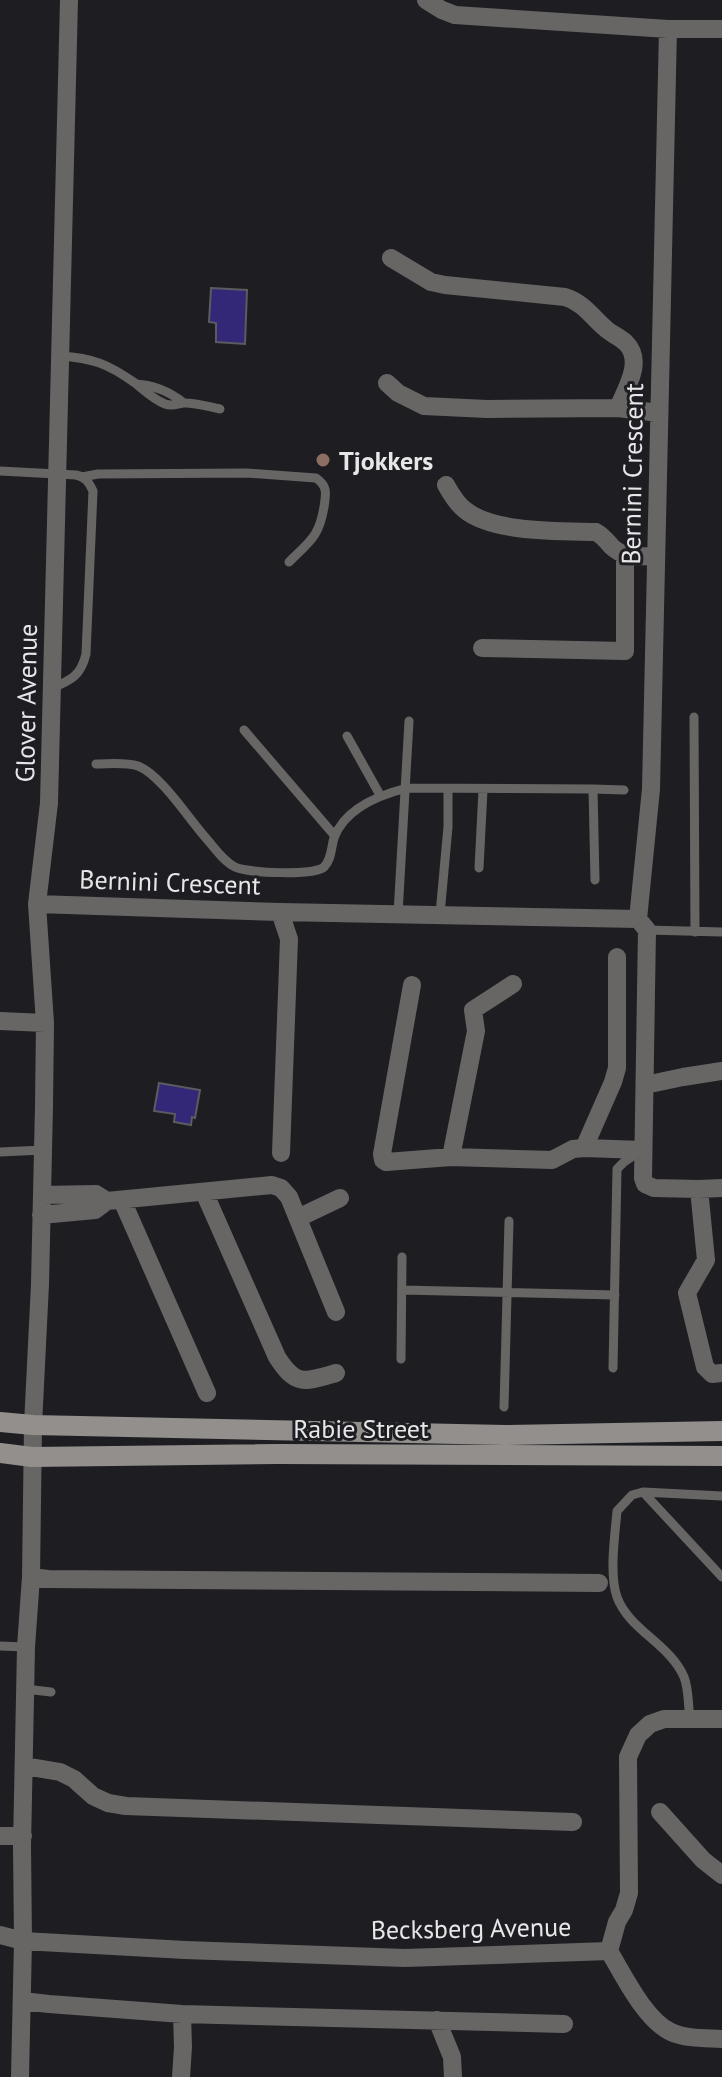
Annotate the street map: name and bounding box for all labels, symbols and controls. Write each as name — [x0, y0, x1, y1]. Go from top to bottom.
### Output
street label: Bernini Crescent — [614, 383, 650, 565]
place label: Tjokkers — [339, 444, 433, 477]
marker: Tjokkers — [314, 451, 332, 469]
street label: Glover Avenue — [8, 623, 44, 783]
street label: Bernini Crescent — [79, 862, 261, 902]
street label: Rabie Street — [293, 1412, 429, 1445]
street label: Becksberg Avenue — [370, 1910, 572, 1946]

